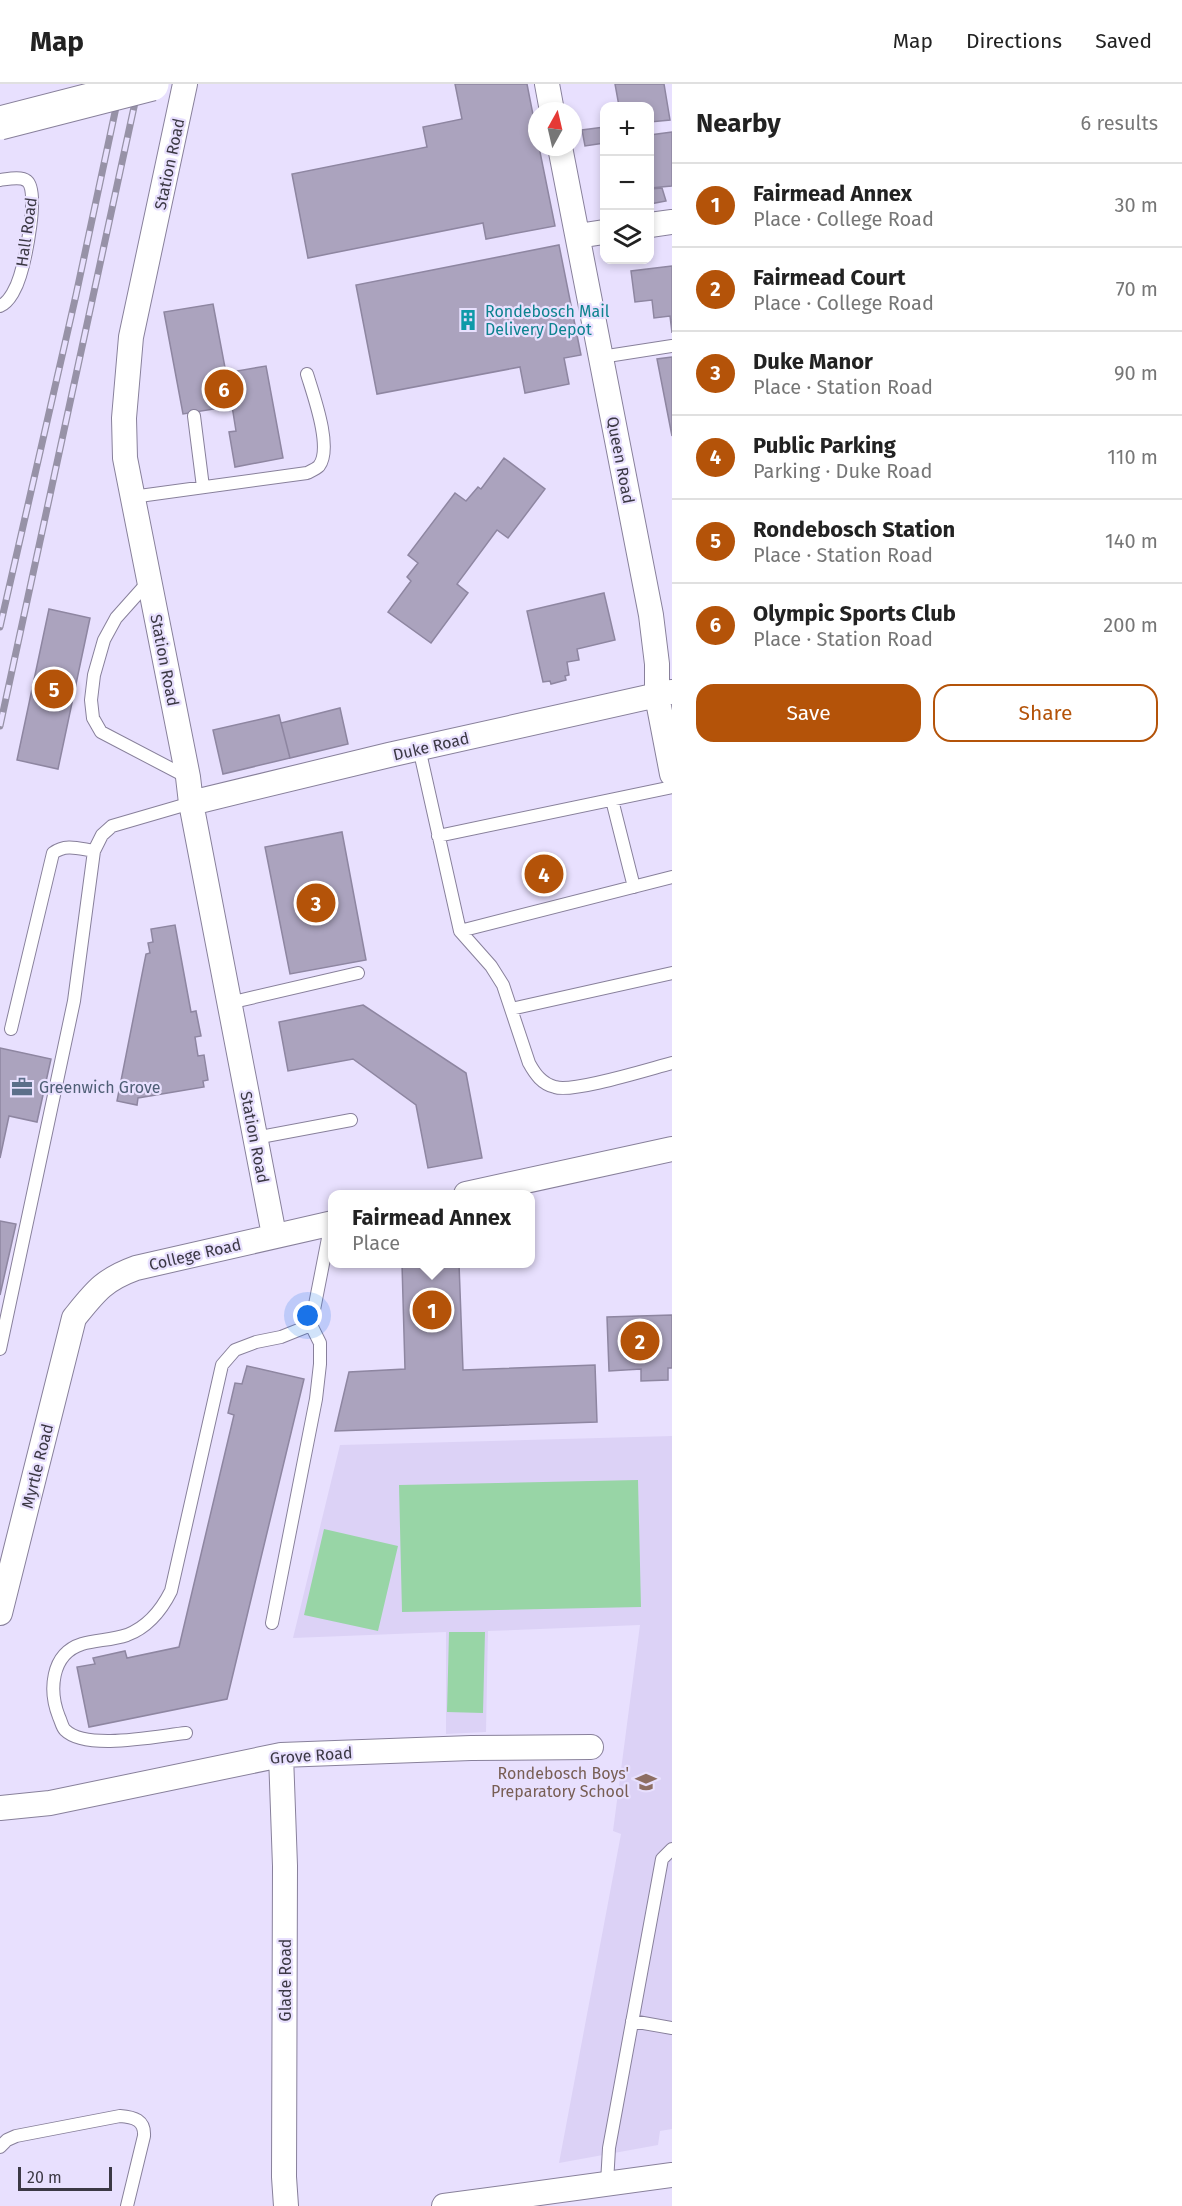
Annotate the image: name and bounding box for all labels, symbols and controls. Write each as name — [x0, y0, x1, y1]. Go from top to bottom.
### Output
text: Map — [30, 25, 84, 58]
text: Map — [893, 28, 933, 54]
text: Directions — [966, 28, 1062, 54]
text: Saved — [1095, 28, 1152, 54]
north arrow — [528, 102, 582, 156]
map controls — [600, 102, 654, 264]
button: + — [600, 102, 654, 156]
text: Nearby — [696, 108, 781, 139]
text: 6 results — [1081, 111, 1158, 135]
street label: Station Road — [151, 117, 188, 212]
button: − — [600, 156, 654, 210]
text: Fairmead Annex — [753, 180, 912, 207]
text: 1 — [711, 193, 720, 217]
text: 30 m — [1114, 193, 1158, 217]
street label: Hall Road — [12, 196, 41, 268]
text: Place · College Road — [753, 207, 934, 231]
button: layers — [600, 210, 654, 264]
text: Fairmead Court — [753, 264, 905, 291]
text: 2 — [710, 277, 721, 301]
text: 70 m — [1116, 277, 1158, 301]
text: Place · College Road — [753, 291, 934, 315]
place label: Rondebosch Mail Delivery Depot — [485, 302, 610, 339]
building icon: Rondebosch Mail Delivery Depot — [456, 308, 480, 332]
text: Duke Manor — [753, 348, 873, 375]
text: 3 — [710, 361, 721, 385]
text: 90 m — [1114, 361, 1158, 385]
pin: 6 — [204, 366, 244, 412]
text: Place · Station Road — [753, 375, 933, 399]
street label: Queen Road — [603, 415, 638, 505]
text: Public Parking — [753, 432, 896, 459]
text: 4 — [710, 445, 721, 469]
text: 110 m — [1107, 445, 1158, 469]
text: Parking · Duke Road — [753, 459, 932, 483]
text: Rondebosch Station — [753, 516, 955, 543]
text: 5 — [710, 529, 721, 553]
text: 140 m — [1105, 529, 1158, 553]
text: Place · Station Road — [753, 543, 933, 567]
text: Olympic Sports Club — [753, 600, 956, 627]
street label: Station Road — [146, 613, 183, 708]
text: 6 — [710, 613, 721, 637]
text: 200 m — [1103, 613, 1158, 637]
text: Place · Station Road — [753, 627, 933, 651]
pin: 5 — [34, 666, 74, 712]
button: Save — [696, 684, 921, 742]
button: Share — [933, 684, 1158, 742]
street label: Duke Road — [391, 729, 471, 764]
pin: 4 — [524, 852, 564, 896]
pin: 3 — [296, 880, 336, 926]
office icon: Greenwich Grove — [10, 1075, 34, 1099]
place label: Greenwich Grove — [39, 1078, 160, 1097]
street label: Station Road — [236, 1090, 273, 1185]
popup — [328, 1190, 535, 1268]
text: Fairmead Annex — [352, 1204, 511, 1231]
text: Place — [352, 1231, 400, 1255]
street label: College Road — [147, 1235, 243, 1274]
pin: 1 — [412, 1288, 452, 1332]
your location — [293, 1301, 322, 1330]
pin: 2 — [620, 1318, 660, 1364]
street label: Myrtle Road — [18, 1422, 57, 1510]
street label: Grove Road — [269, 1743, 353, 1768]
place label: Rondebosch Boys' Preparatory School — [491, 1764, 629, 1801]
school or university icon: Rondebosch Boys' Preparatory School — [634, 1770, 658, 1794]
street label: Glade Road — [276, 1939, 295, 2021]
scale bar — [18, 2164, 112, 2192]
text: 20 m — [27, 2168, 62, 2187]

